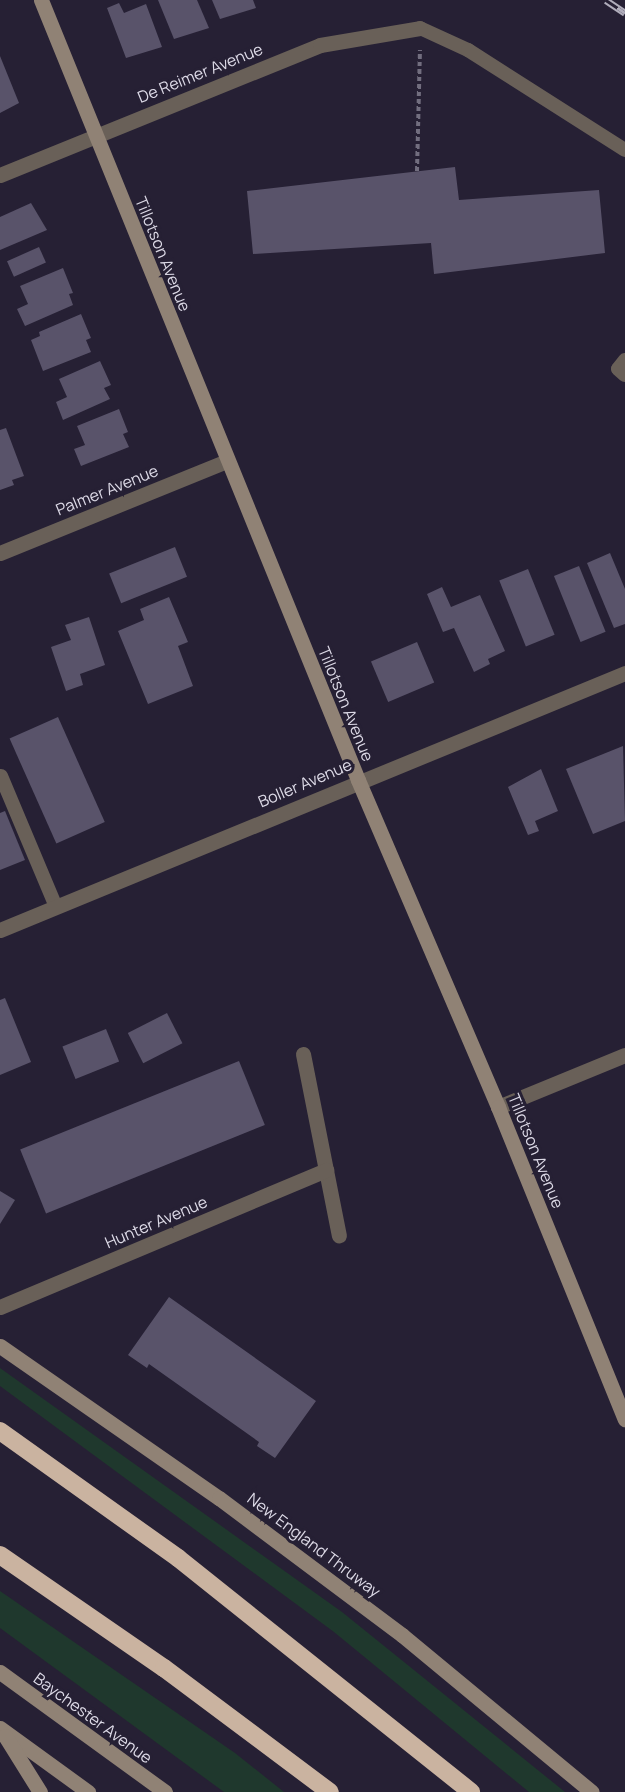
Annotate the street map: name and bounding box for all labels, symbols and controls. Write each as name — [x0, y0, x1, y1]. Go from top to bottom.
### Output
street label: De Reimer Avenue — [135, 39, 265, 107]
street label: Tillotson Avenue — [131, 194, 195, 314]
street label: Palmer Avenue — [53, 461, 161, 519]
street label: Tillotson Avenue — [314, 644, 378, 764]
street label: Boller Avenue — [255, 755, 355, 811]
street label: Tillotson Avenue — [504, 1091, 568, 1211]
street label: Hunter Avenue — [102, 1192, 210, 1252]
street label: New England Thruway — [244, 1489, 384, 1601]
street label: Baychester Avenue — [30, 1669, 156, 1767]

